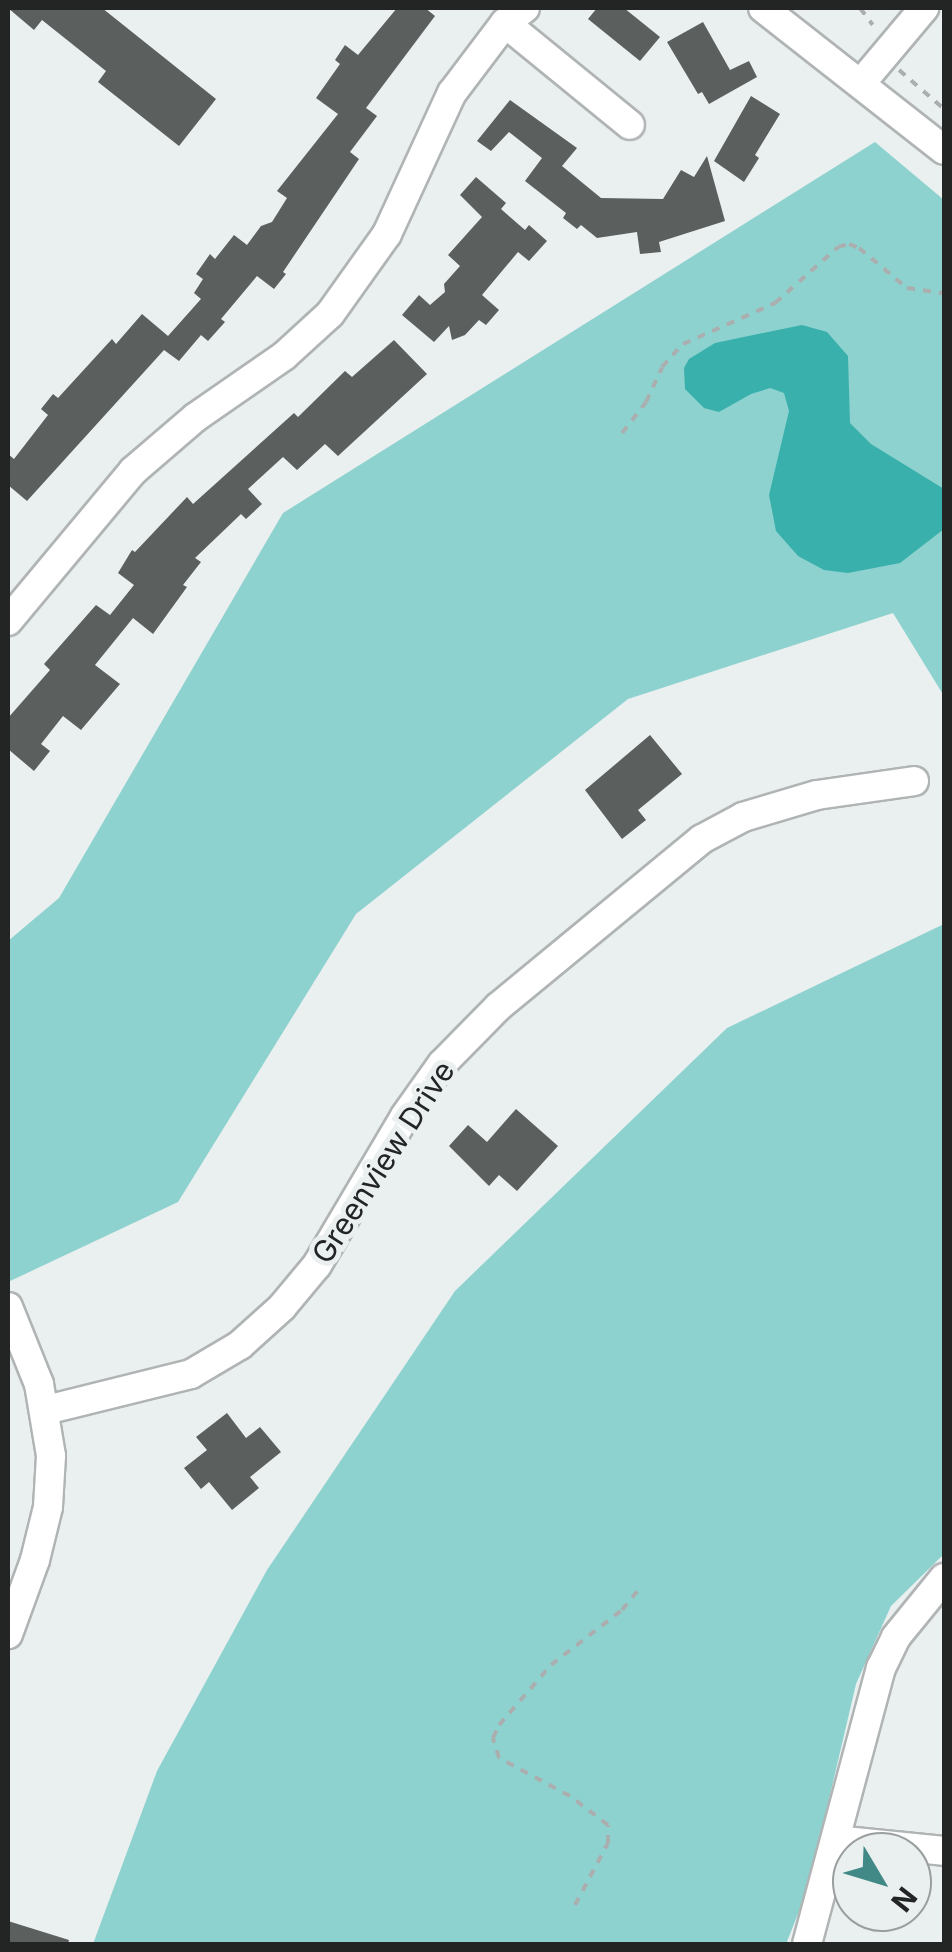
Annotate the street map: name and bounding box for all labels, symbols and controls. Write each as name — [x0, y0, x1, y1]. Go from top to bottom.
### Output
street label: Greenview Drive — [304, 1054, 462, 1270]
north arrow — [832, 1832, 932, 1932]
text: N — [884, 1880, 924, 1918]

